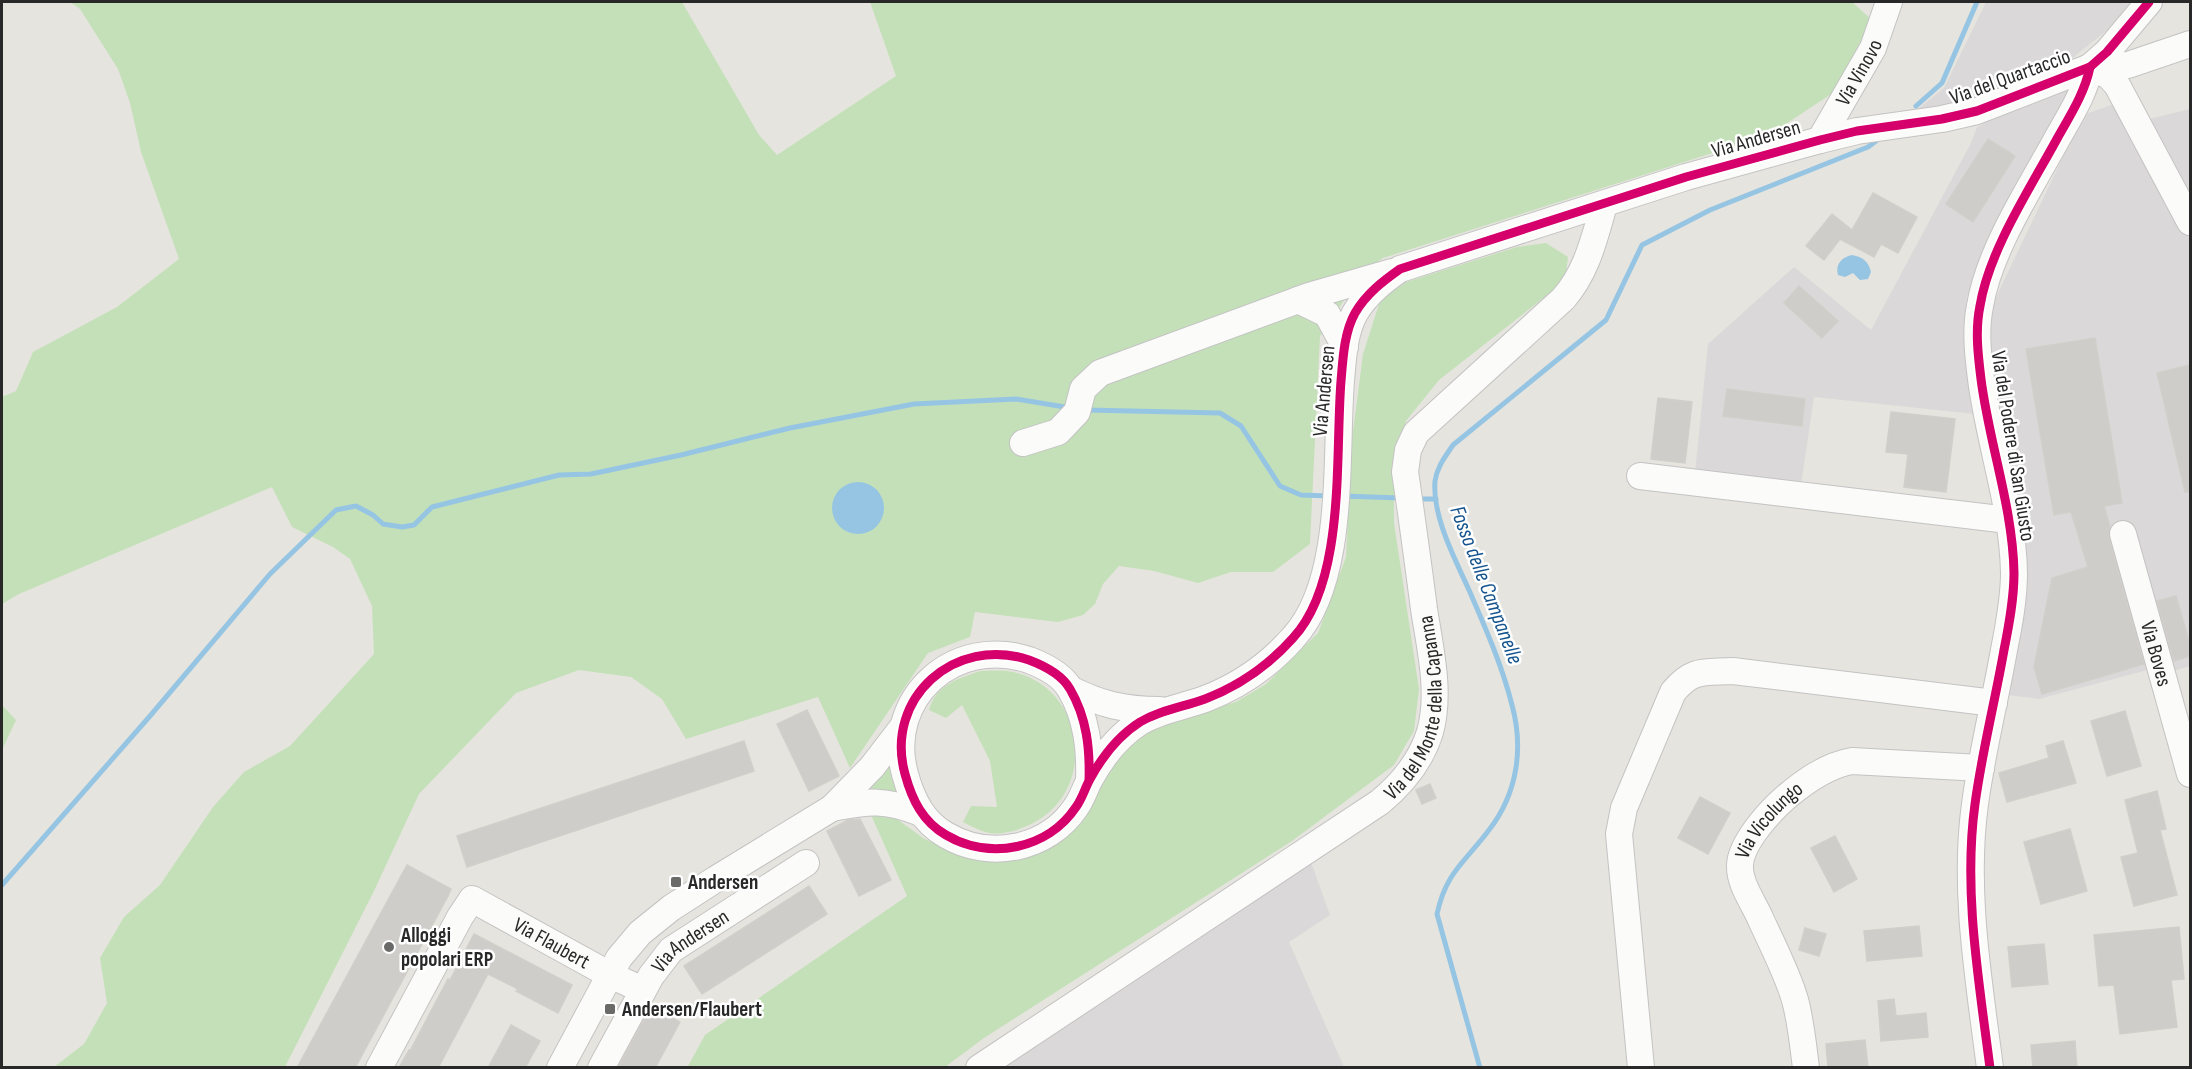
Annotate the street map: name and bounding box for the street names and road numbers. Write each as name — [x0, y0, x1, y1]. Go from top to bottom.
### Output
street label: Via Vinovo — [1830, 36, 1887, 110]
street label: Via del Quartaccio — [1946, 44, 2074, 110]
street label: Via Andersen — [1709, 114, 1803, 164]
street label: Via Andersen — [1308, 345, 1340, 437]
street label: Via del Podere di San Giusto — [1986, 349, 2040, 543]
street label: Via del Monte della Capanna — [1379, 614, 1447, 805]
street label: Via Boves — [2135, 618, 2177, 689]
street label: Via Vicolungo — [1729, 776, 1808, 862]
street label: Via Andersen — [646, 904, 733, 977]
street label: Via Flaubert — [509, 912, 594, 974]

